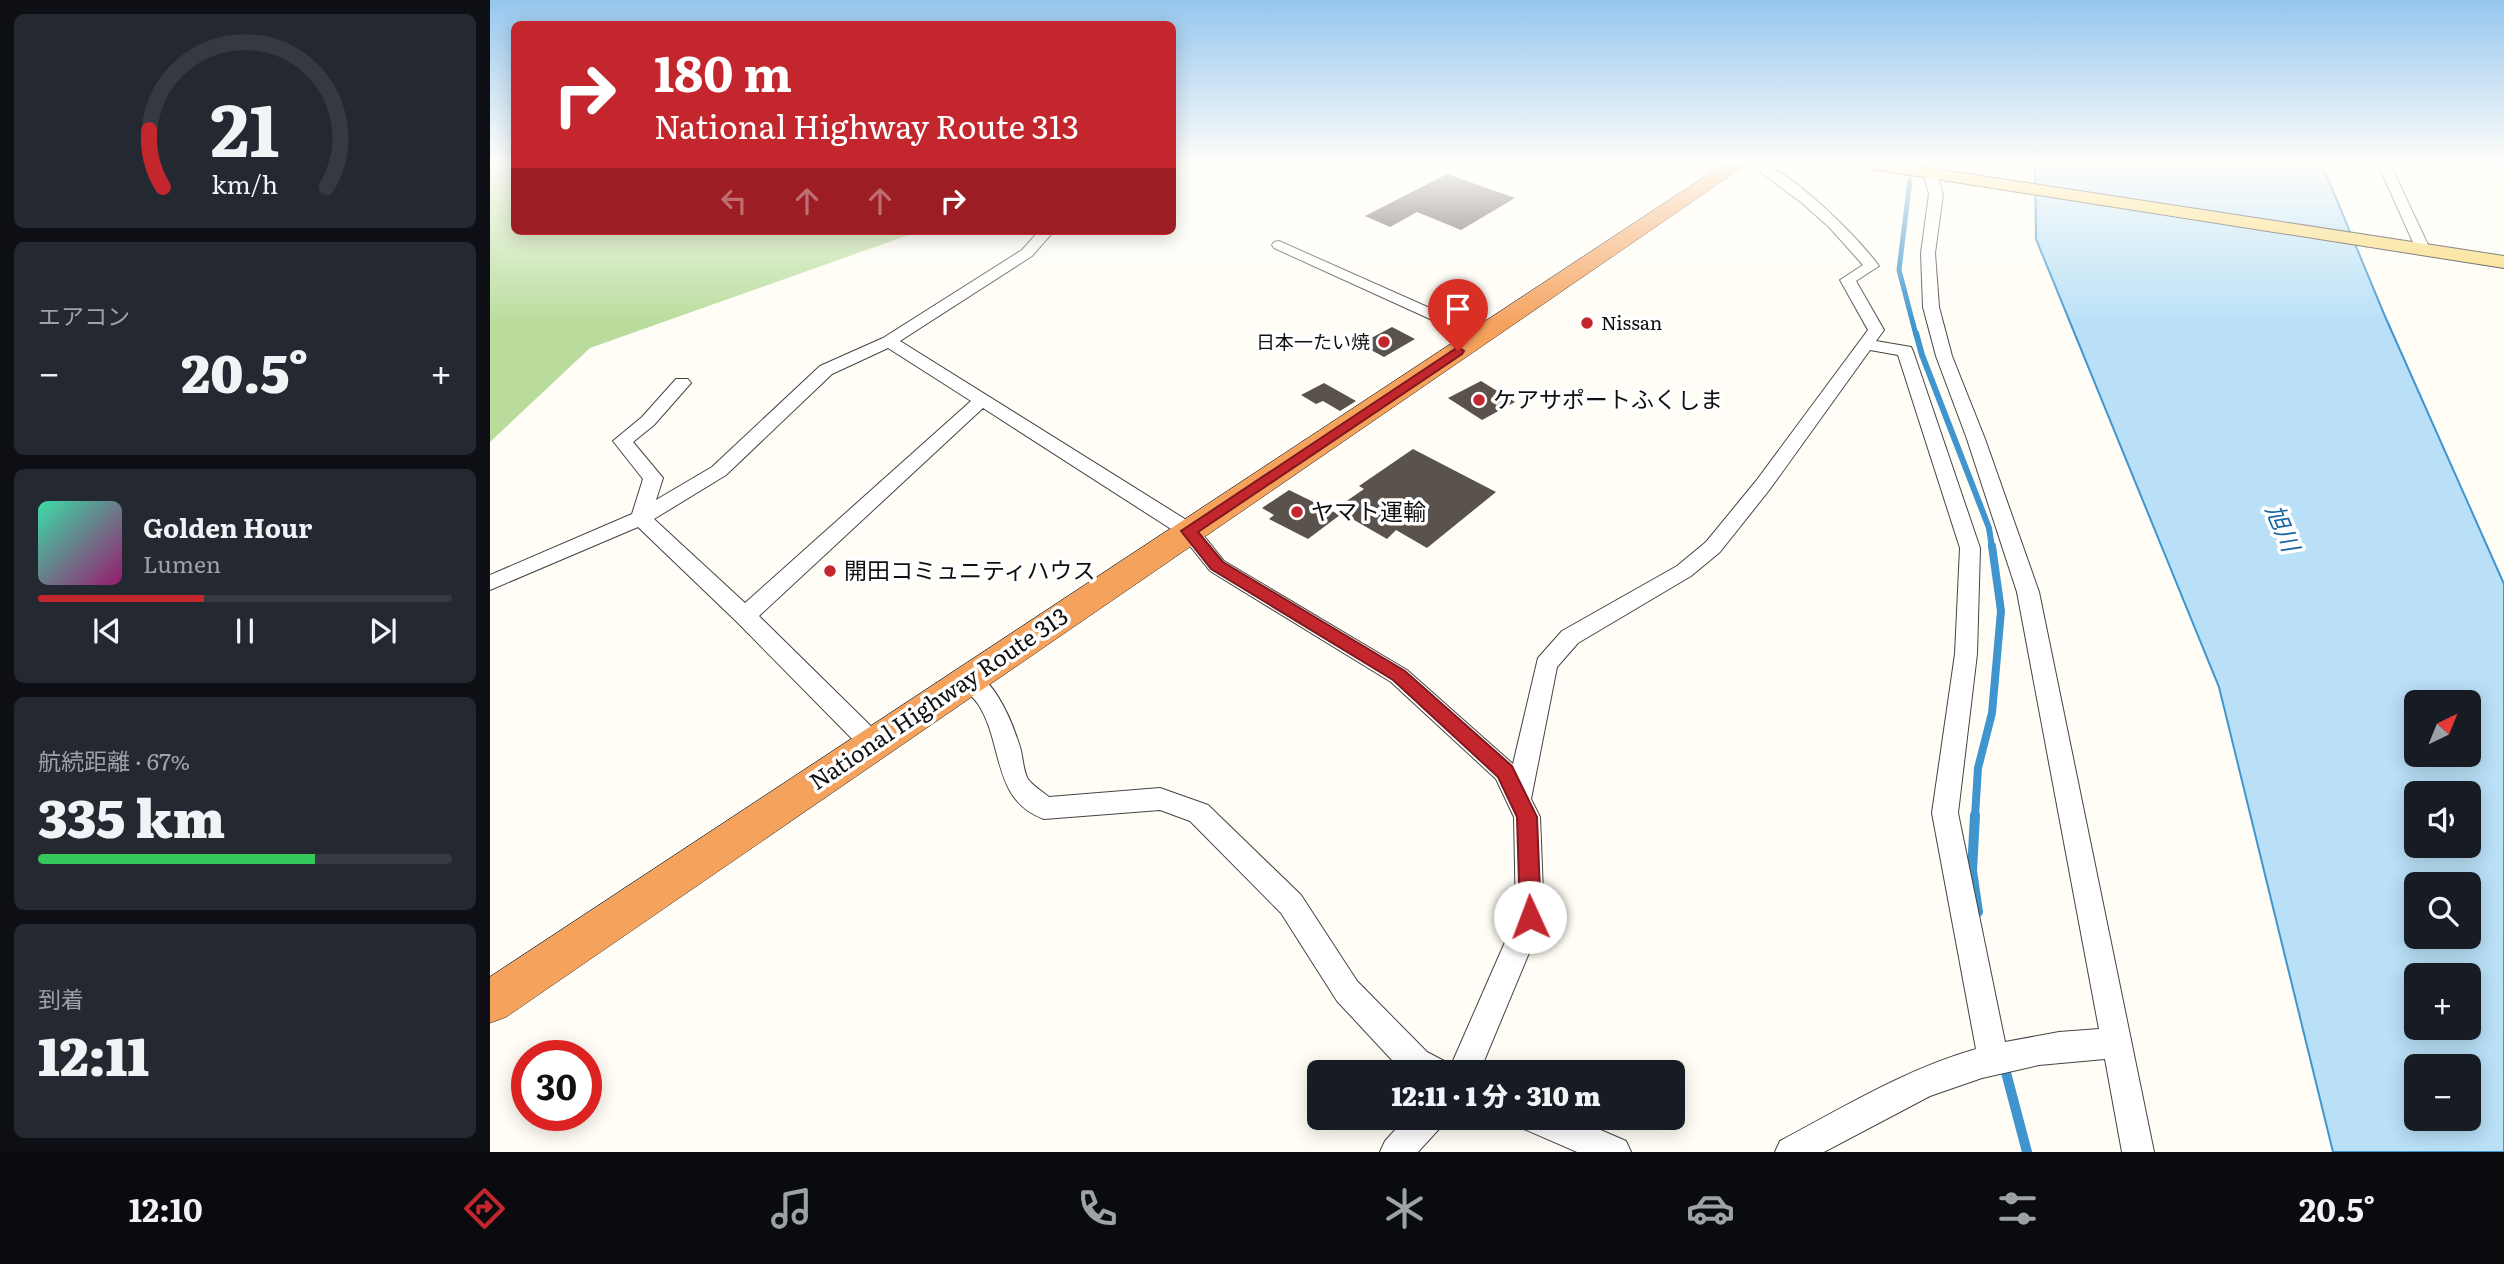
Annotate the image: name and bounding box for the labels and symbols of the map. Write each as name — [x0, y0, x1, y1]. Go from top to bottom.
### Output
pin — [1428, 279, 1488, 351]
place label: Nissan — [1601, 308, 1662, 336]
marker: Nissan — [1579, 315, 1595, 331]
place label: 日本一たい焼 — [1256, 327, 1370, 355]
marker: 日本一たい焼 — [1376, 334, 1392, 350]
place label: ケアサポートふくしま — [1493, 381, 1723, 415]
marker: ケアサポートふくしま — [1471, 392, 1487, 408]
place label: ヤマト運輸 — [1311, 493, 1426, 527]
water label: 旭川 — [2259, 498, 2311, 559]
marker: ヤマト運輸 — [1289, 504, 1305, 520]
place label: 開田コミュニティハウス — [844, 552, 1096, 586]
marker: 開田コミュニティハウス — [822, 563, 838, 579]
street label: National Highway Route 313 — [802, 598, 1074, 797]
north arrow — [2404, 690, 2482, 766]
position arrow — [1493, 880, 1567, 954]
speed limit sign: 30 — [511, 1040, 602, 1131]

